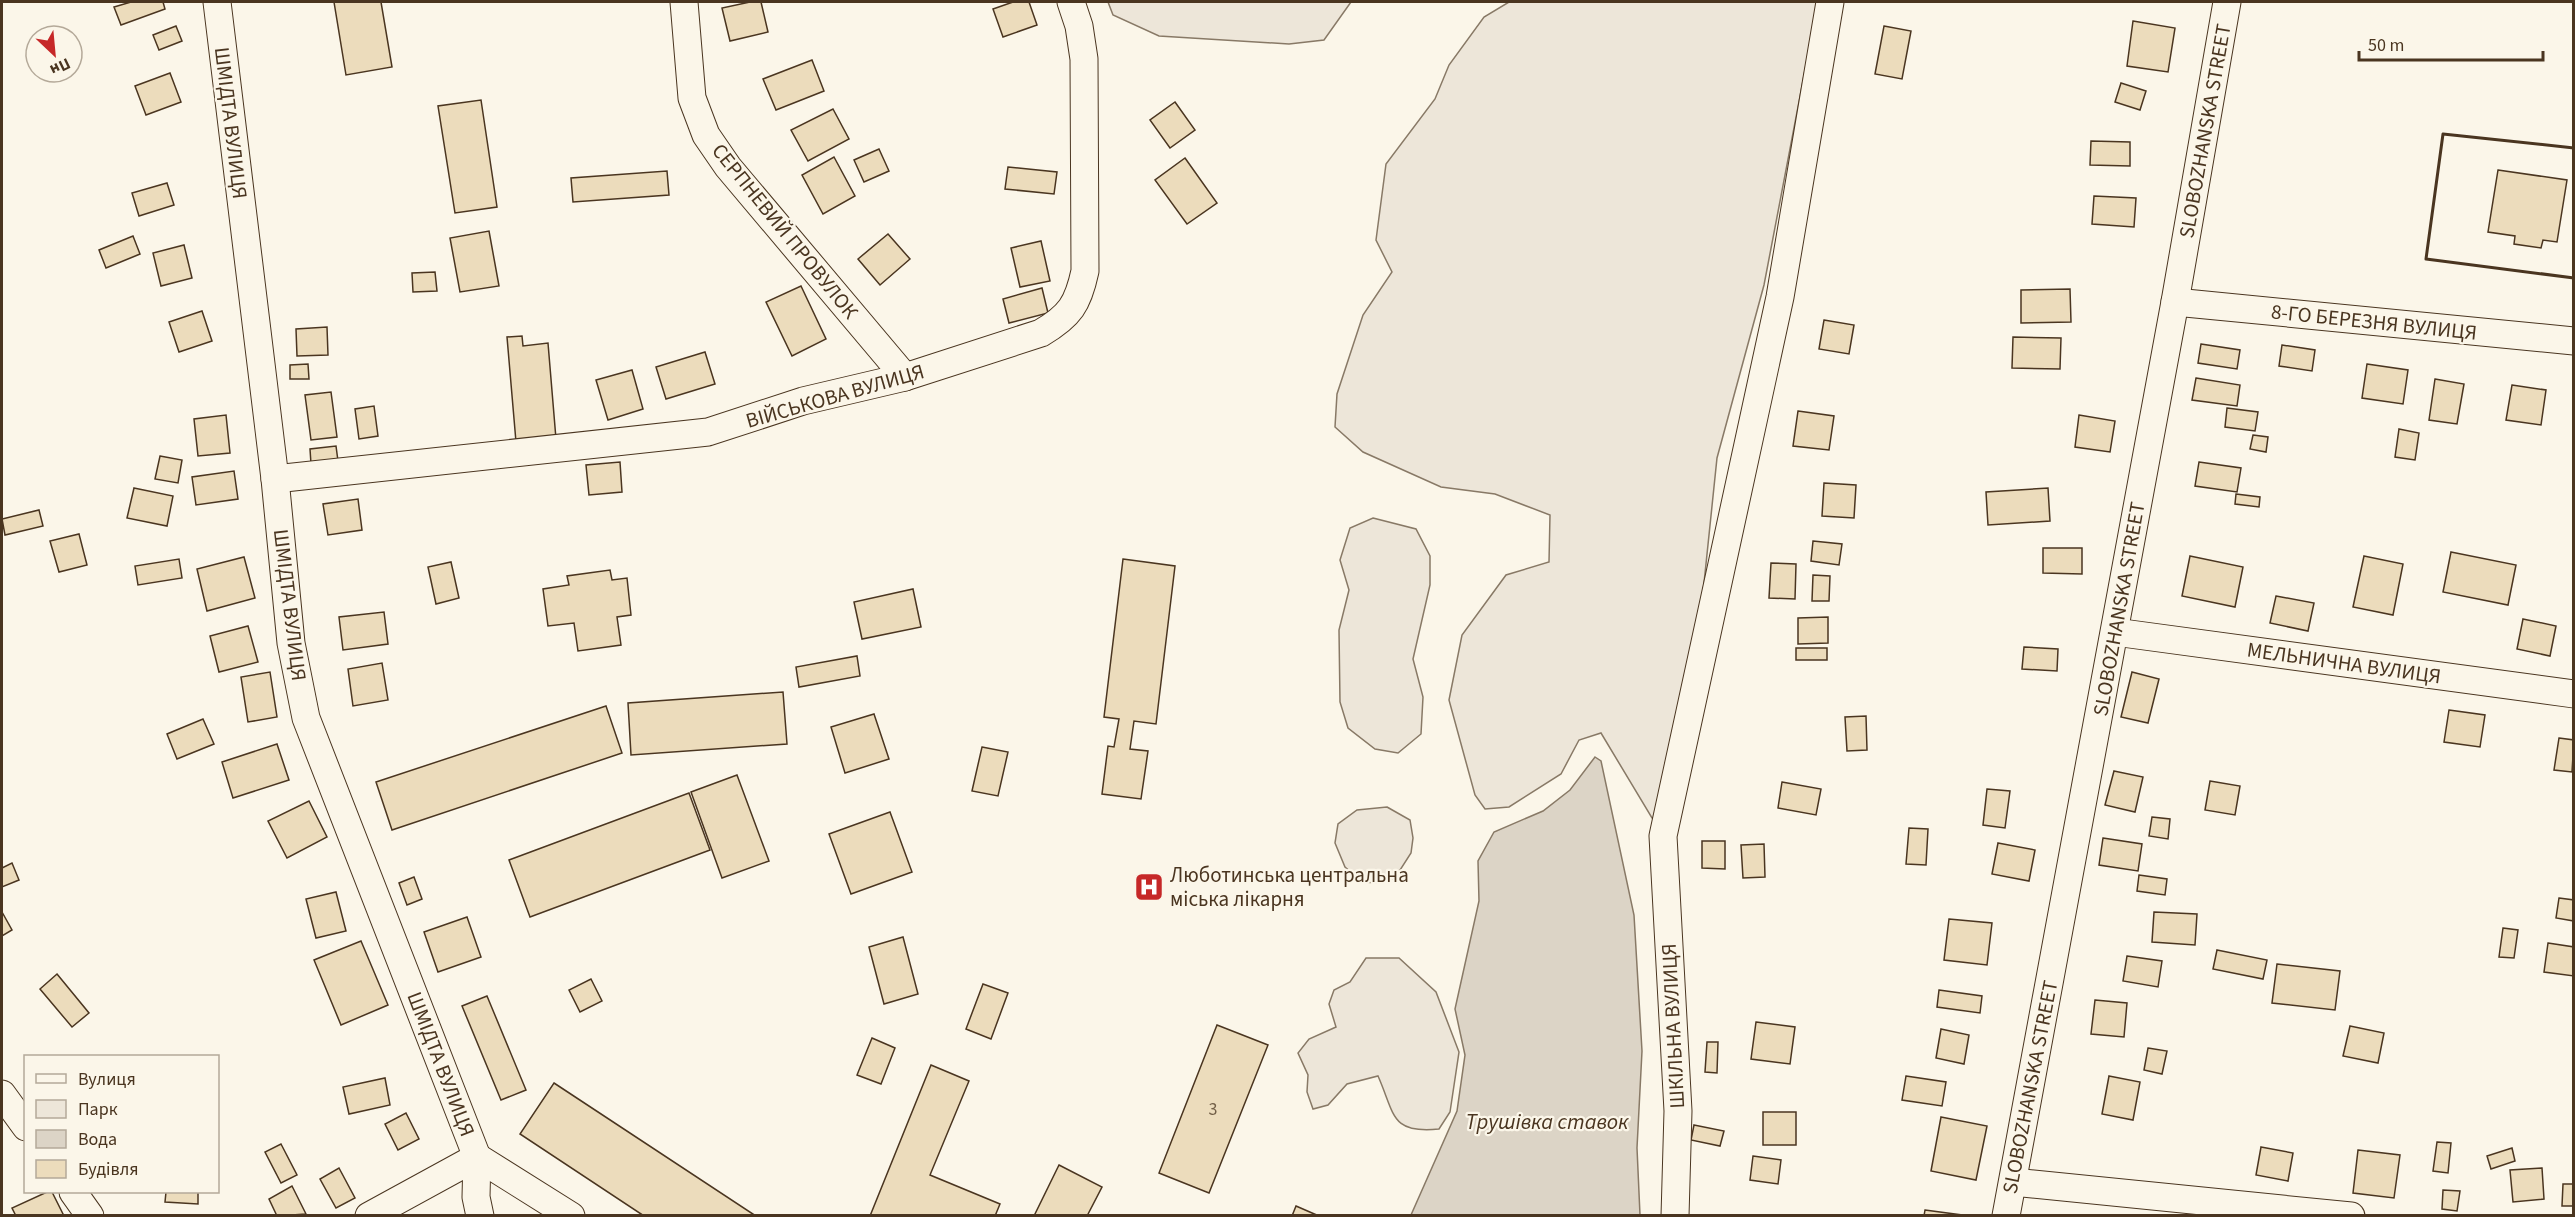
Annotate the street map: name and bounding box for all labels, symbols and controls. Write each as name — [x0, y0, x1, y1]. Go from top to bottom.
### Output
street label: SLOBOZHANSKA STREET — [2171, 22, 2239, 240]
north arrow — [24, 24, 84, 84]
scale bar — [2359, 24, 2544, 62]
text: 50 m — [2368, 33, 2404, 58]
street label: ШМІДТА ВУЛИЦЯ — [207, 45, 255, 201]
text: Пн — [46, 52, 74, 81]
street label: СЕРПНЕВИЙ ПРОВУЛОК — [705, 137, 866, 326]
street label: 8-ГО БЕРЕЗНЯ ВУЛИЦЯ — [2270, 296, 2478, 348]
street label: ВІЙСЬКОВА ВУЛИЦЯ — [742, 356, 928, 436]
street label: SLOBOZHANSKA STREET — [2085, 500, 2153, 718]
street label: ШМІДТА ВУЛИЦЯ — [266, 527, 314, 683]
street label: МЕЛЬНИЧНА ВУЛИЦЯ — [2245, 635, 2443, 691]
place label: Люботинська центральна міська лікарня — [1170, 860, 1409, 914]
hospital icon: Люботинська центральна міська лікарня — [1133, 871, 1165, 903]
street label: ШКІЛЬНА ВУЛИЦЯ — [1654, 943, 1692, 1109]
street label: SLOBOZHANSKA STREET — [1995, 978, 2065, 1196]
street label: ШМІДТА ВУЛИЦЯ — [400, 987, 482, 1141]
legend — [24, 1055, 219, 1193]
text: Вулиця — [78, 1067, 136, 1092]
text: Парк — [78, 1097, 118, 1122]
house number: 3 — [1209, 1097, 1218, 1122]
water label: Трушівка ставок — [1465, 1106, 1629, 1138]
text: Вода — [78, 1127, 117, 1152]
text: Будівля — [78, 1157, 138, 1182]

